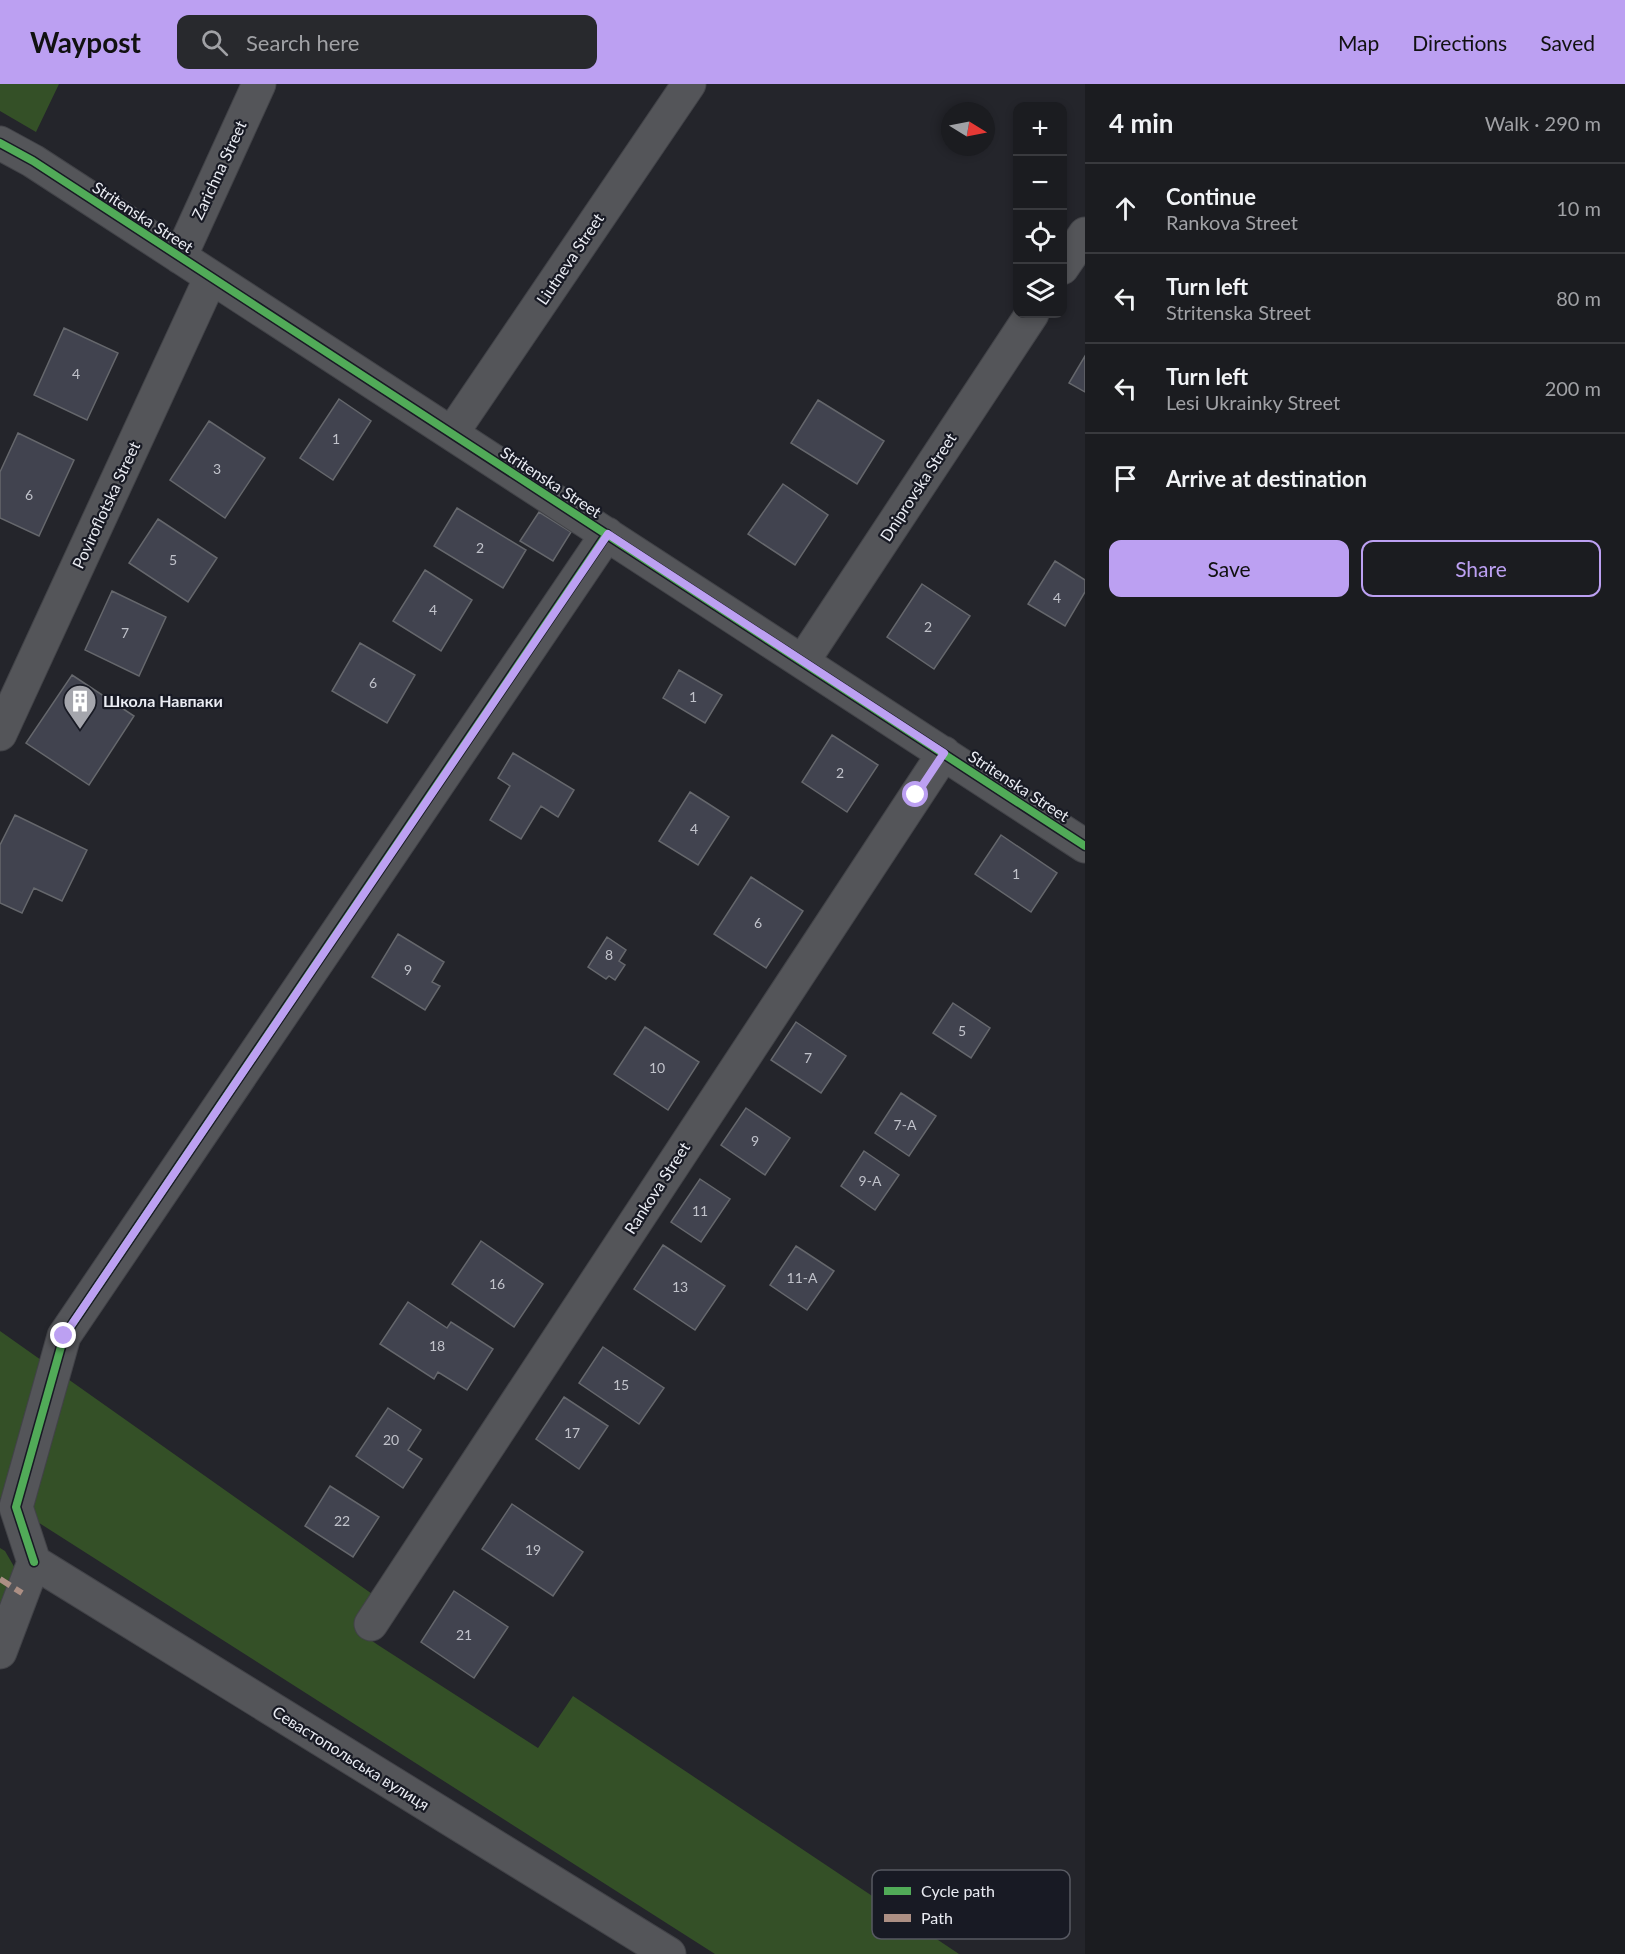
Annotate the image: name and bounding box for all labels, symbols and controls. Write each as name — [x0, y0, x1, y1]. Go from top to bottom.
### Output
search box — [177, 15, 597, 69]
text: Waypost — [30, 25, 141, 59]
icon: search — [198, 26, 231, 59]
text: Search here — [246, 29, 359, 56]
text: Map — [1338, 30, 1379, 55]
text: Directions — [1412, 30, 1507, 55]
text: Saved — [1540, 30, 1595, 55]
north arrow — [941, 102, 995, 156]
map controls — [1013, 102, 1067, 318]
button: + — [1013, 102, 1067, 156]
text: 4 min — [1109, 107, 1173, 139]
text: Walk · 290 m — [1485, 111, 1601, 135]
street label: Zarichna Street — [187, 117, 250, 222]
button: − — [1013, 156, 1067, 210]
street label: Stritenska Street — [89, 177, 197, 256]
text: Continue — [1166, 183, 1256, 210]
icon: ahead — [1109, 192, 1142, 225]
text: 10 m — [1556, 196, 1601, 220]
street label: Liutneva Street — [532, 209, 607, 308]
button: locate — [1013, 210, 1067, 264]
text: Rankova Street — [1166, 210, 1298, 234]
button: layers — [1013, 264, 1067, 318]
text: Turn left — [1166, 273, 1248, 300]
icon: left — [1109, 282, 1142, 315]
text: 80 m — [1556, 286, 1601, 310]
text: Stritenska Street — [1166, 300, 1311, 324]
text: Turn left — [1166, 363, 1248, 390]
house number: 4 — [72, 365, 80, 382]
icon: left — [1109, 372, 1142, 405]
text: 200 m — [1545, 376, 1601, 400]
text: Lesi Ukrainky Street — [1166, 390, 1340, 414]
street label: Dniprovska Street — [875, 429, 960, 544]
house number: 1 — [332, 430, 340, 447]
street label: Poviroflotska Street — [68, 438, 143, 571]
street label: Stritenska Street — [497, 442, 605, 521]
house number: 3 — [213, 460, 221, 477]
icon: arrive — [1109, 462, 1142, 495]
text: Arrive at destination — [1166, 465, 1367, 492]
house number: 6 — [25, 486, 33, 503]
house number: 2 — [476, 539, 484, 556]
button: Save — [1109, 540, 1349, 597]
button: Share — [1361, 540, 1601, 597]
house number: 5 — [169, 551, 177, 568]
house number: 4 — [1053, 589, 1061, 606]
house number: 4 — [429, 601, 437, 618]
house number: 2 — [924, 618, 932, 635]
house number: 7 — [121, 624, 129, 641]
house number: 6 — [369, 674, 377, 691]
building icon: Школа Навпаки — [62, 683, 98, 730]
house number: 1 — [689, 688, 697, 705]
place label: Школа Навпаки — [103, 691, 223, 710]
street label: Stritenska Street — [965, 746, 1073, 825]
house number: 2 — [836, 764, 844, 781]
route start — [902, 781, 928, 807]
house number: 4 — [690, 820, 698, 837]
house number: 1 — [1012, 865, 1020, 882]
house number: 6 — [754, 914, 762, 931]
house number: 8 — [605, 946, 613, 963]
house number: 9 — [404, 961, 412, 978]
house number: 5 — [958, 1022, 966, 1039]
house number: 7 — [804, 1049, 812, 1066]
house number: 10 — [649, 1059, 665, 1076]
house number: 7-А — [894, 1116, 917, 1133]
house number: 9 — [751, 1132, 759, 1149]
street label: Rankova Street — [620, 1138, 693, 1237]
house number: 9-А — [859, 1172, 882, 1189]
house number: 11 — [692, 1202, 708, 1219]
house number: 11-А — [787, 1269, 818, 1286]
house number: 16 — [489, 1275, 505, 1292]
house number: 13 — [672, 1278, 688, 1295]
route end — [50, 1322, 76, 1348]
house number: 18 — [429, 1337, 445, 1354]
house number: 15 — [613, 1376, 629, 1393]
house number: 17 — [564, 1424, 580, 1441]
house number: 20 — [383, 1431, 399, 1448]
house number: 22 — [334, 1512, 350, 1529]
house number: 19 — [525, 1541, 541, 1558]
house number: 21 — [456, 1626, 472, 1643]
street label: Севастопольська вулиця — [269, 1702, 433, 1814]
legend — [872, 1870, 1070, 1939]
text: Cycle path — [921, 1881, 995, 1900]
text: Path — [921, 1908, 953, 1927]

